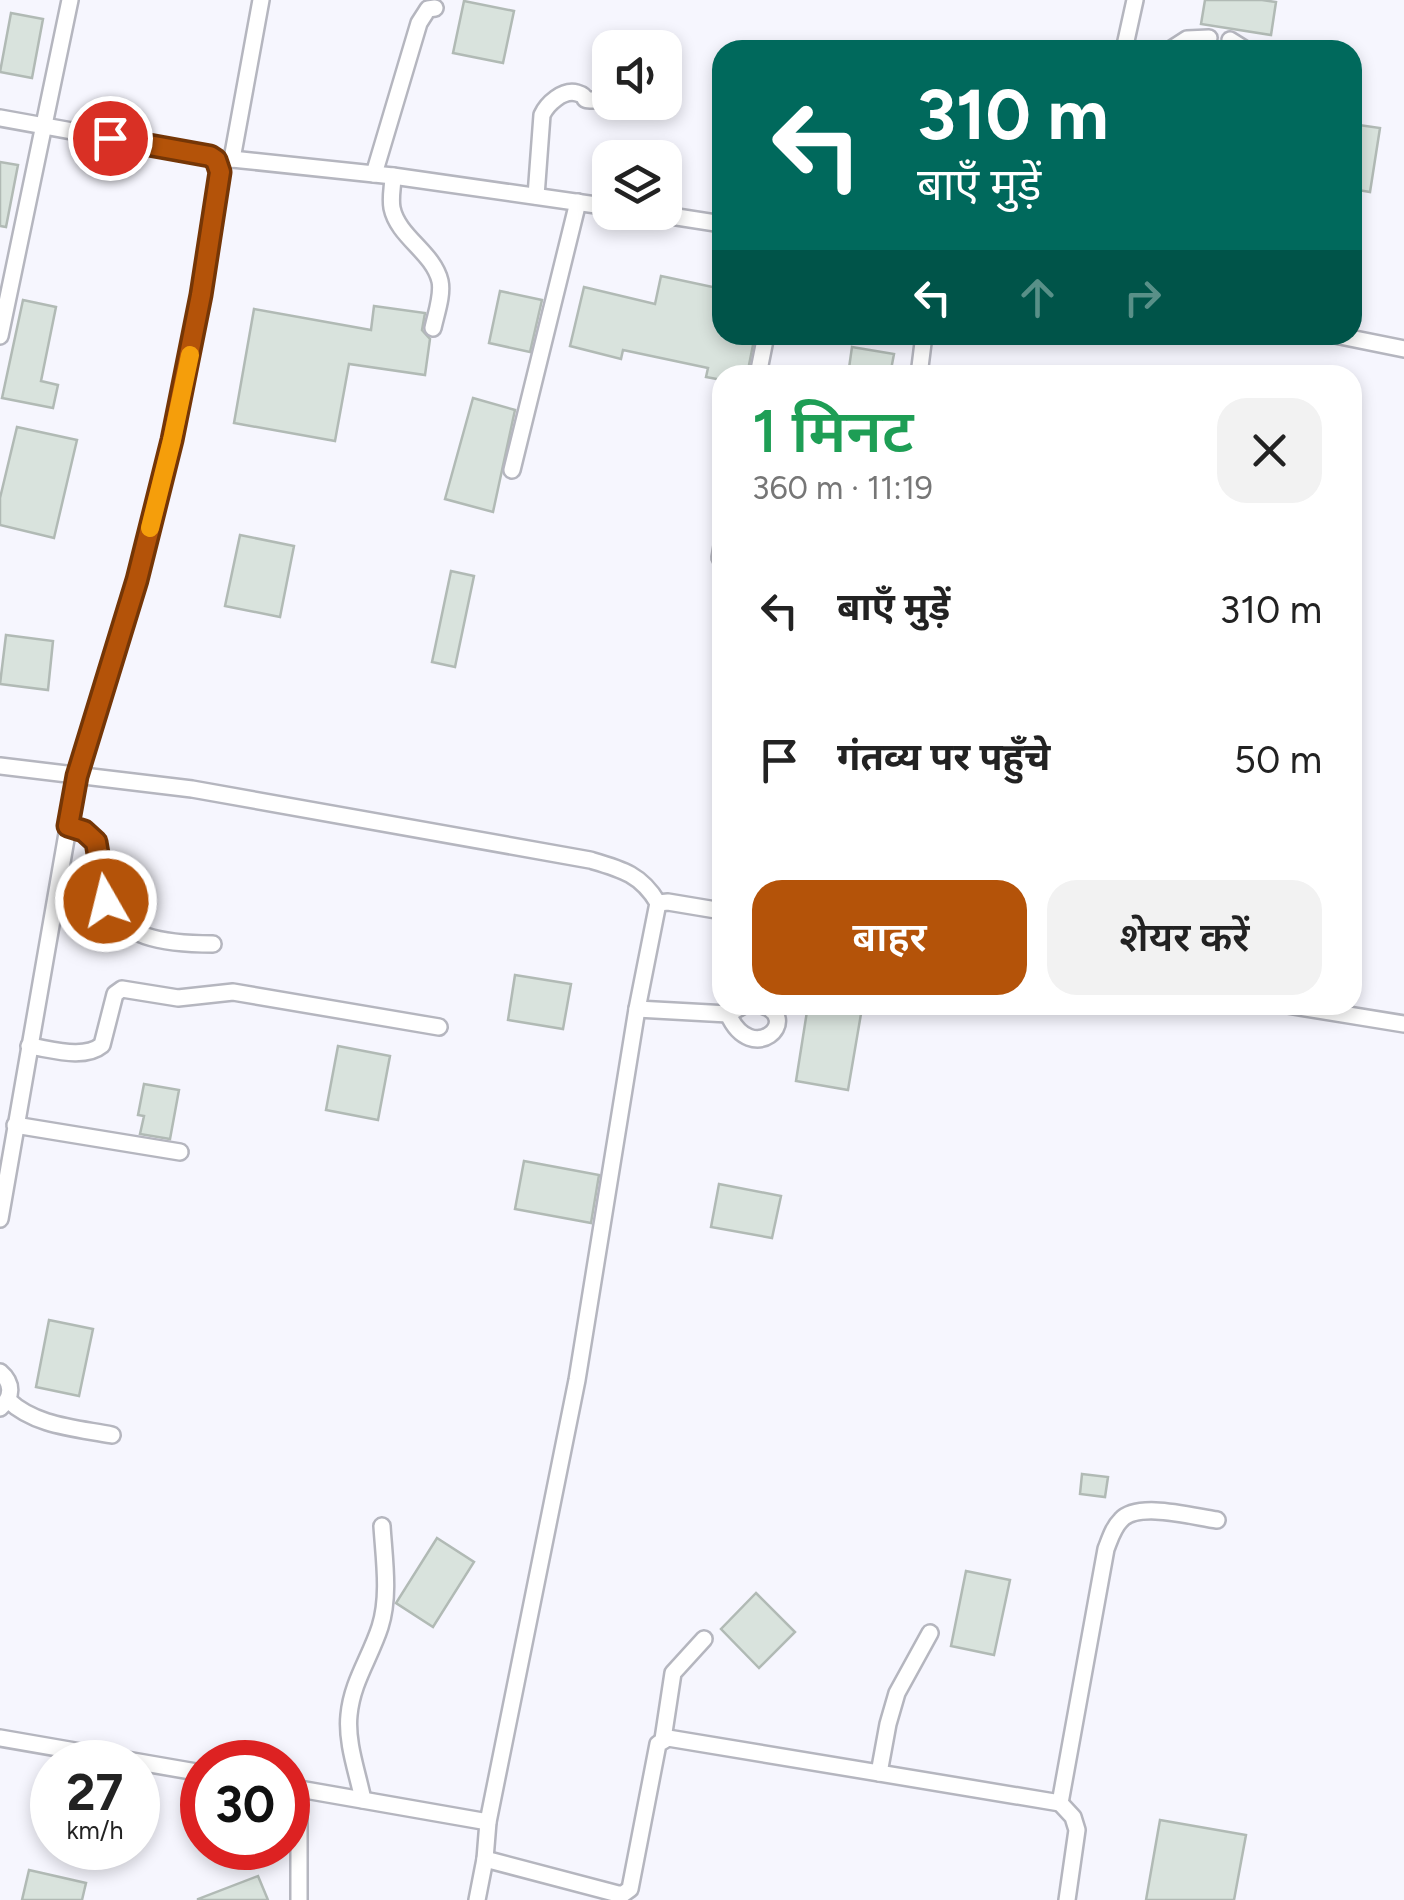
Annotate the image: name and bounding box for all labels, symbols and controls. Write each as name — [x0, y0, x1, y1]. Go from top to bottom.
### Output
map controls — [592, 30, 682, 230]
button: sound — [592, 30, 682, 120]
text: 310 m — [917, 72, 1109, 157]
icon: left — [752, 80, 882, 210]
pin — [68, 96, 153, 181]
icon: arrive — [83, 111, 138, 166]
button: layers — [592, 140, 682, 230]
text: बाएँ मुड़ें — [917, 157, 1041, 211]
icon: left — [905, 270, 960, 325]
icon: ahead — [1010, 270, 1065, 325]
icon: right — [1115, 270, 1170, 325]
text: 1 मिनट — [752, 395, 913, 467]
button: close — [1217, 398, 1322, 503]
text: 360 m · 11:19 — [752, 469, 933, 507]
icon: left — [752, 583, 807, 638]
text: बाएँ मुड़ें — [837, 584, 950, 630]
text: 310 m — [1220, 587, 1322, 633]
icon: arrive — [752, 733, 807, 788]
text: गंतव्य पर पहुँचे — [837, 734, 1050, 780]
text: 50 m — [1234, 737, 1322, 783]
position arrow — [54, 849, 158, 953]
button: बाहर — [752, 880, 1027, 995]
button: शेयर करें — [1047, 880, 1322, 995]
speed limit sign: 30 — [180, 1740, 310, 1870]
text: 27 — [67, 1762, 123, 1823]
text: km/h — [66, 1815, 124, 1845]

